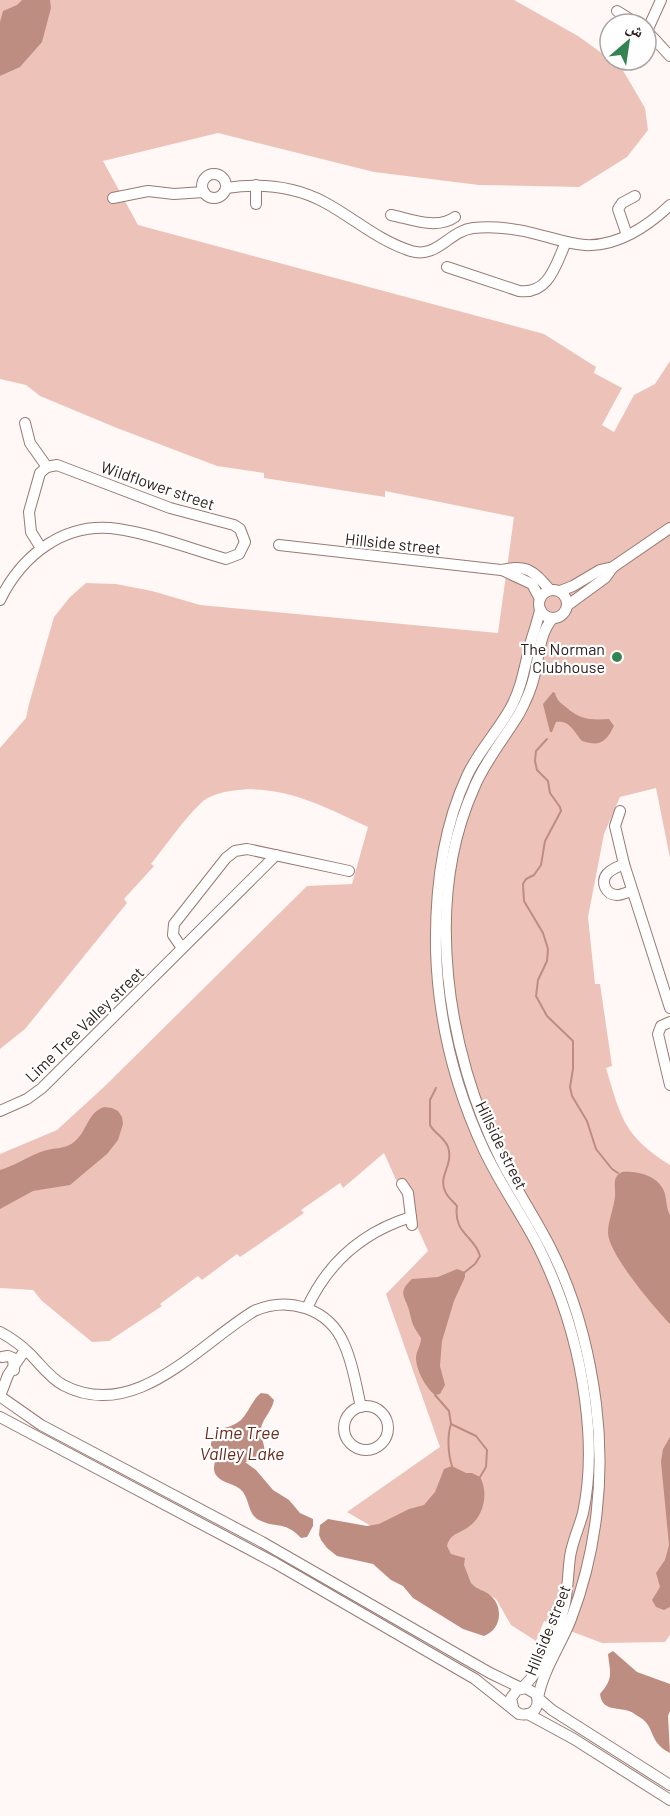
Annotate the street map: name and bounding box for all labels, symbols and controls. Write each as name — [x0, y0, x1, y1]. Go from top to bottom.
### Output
north arrow — [598, 12, 658, 72]
text: ش — [623, 16, 648, 42]
street label: Wildflower street — [99, 457, 217, 513]
street label: Hillside street — [344, 529, 442, 557]
place label: The Norman Clubhouse — [520, 639, 605, 676]
marker: The Norman Clubhouse — [610, 650, 624, 664]
street label: Lime Tree Valley street — [21, 962, 147, 1086]
street label: Hillside street — [472, 1098, 532, 1192]
water label: Lime Tree Valley Lake — [200, 1421, 284, 1464]
street label: Hillside street — [520, 1582, 574, 1678]

